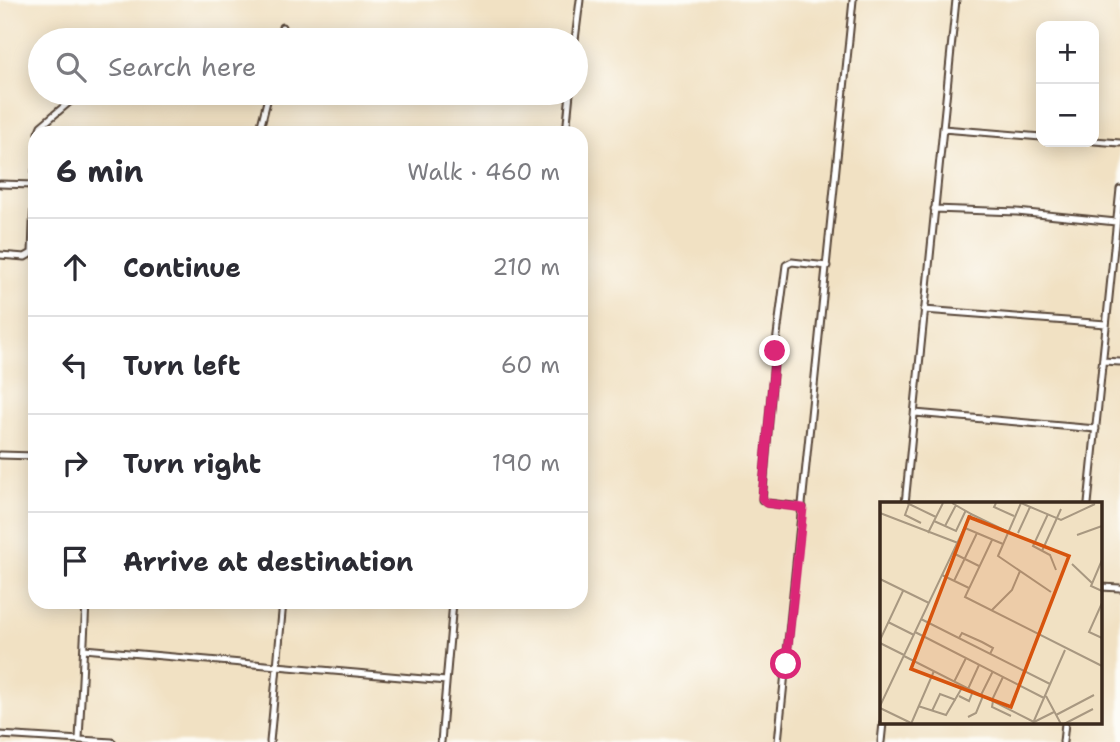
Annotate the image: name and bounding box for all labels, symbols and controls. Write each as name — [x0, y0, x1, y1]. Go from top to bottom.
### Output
map controls — [1036, 21, 1099, 147]
button: + — [1036, 21, 1099, 84]
search box — [28, 28, 588, 105]
icon: search — [52, 48, 90, 86]
text: Search here — [108, 49, 257, 84]
button: − — [1036, 84, 1099, 147]
text: 6 min — [56, 151, 143, 192]
text: Walk · 460 m — [407, 157, 560, 187]
icon: ahead — [56, 248, 94, 286]
text: Continue — [123, 250, 241, 285]
text: 210 m — [492, 252, 560, 282]
route end — [759, 335, 790, 366]
icon: left — [56, 346, 94, 384]
text: Turn left — [123, 348, 240, 383]
text: 60 m — [501, 350, 560, 380]
icon: right — [56, 444, 94, 482]
text: Turn right — [123, 446, 261, 481]
text: 190 m — [492, 448, 560, 478]
inset map — [880, 502, 1102, 724]
icon: arrive — [56, 542, 94, 580]
text: Arrive at destination — [123, 544, 413, 579]
route start — [770, 648, 801, 679]

